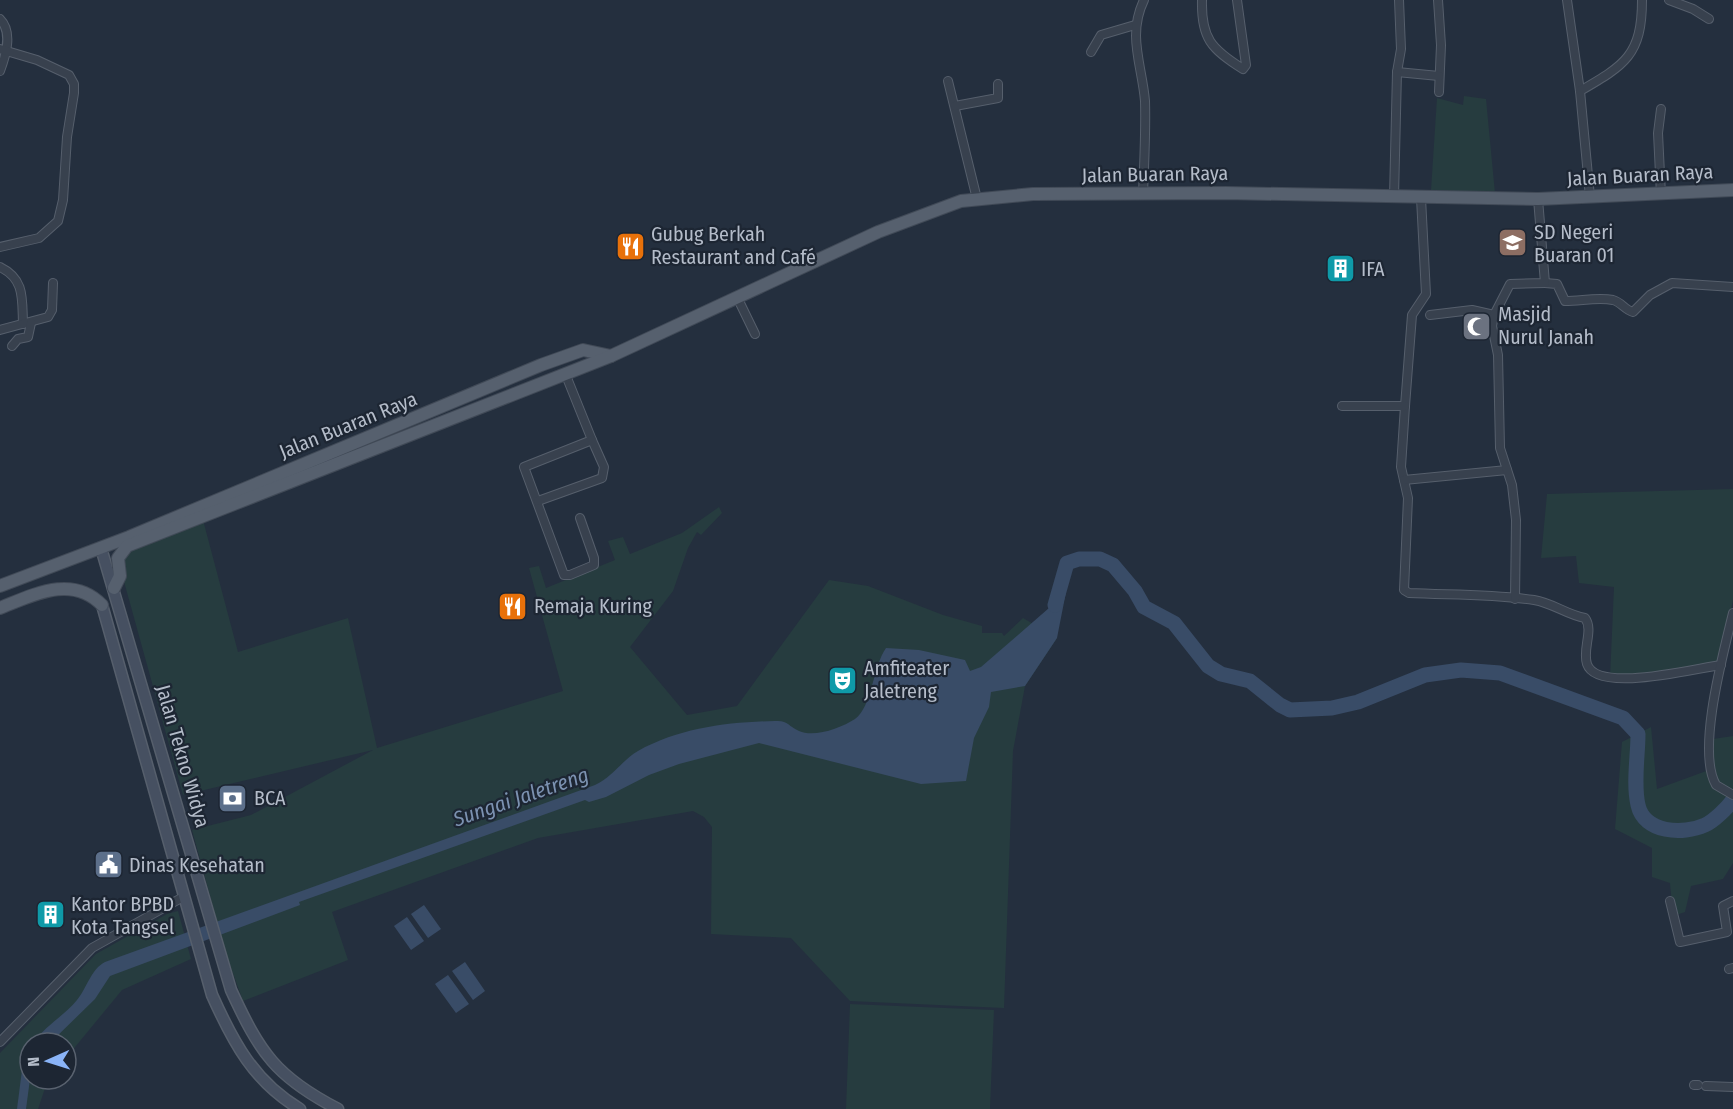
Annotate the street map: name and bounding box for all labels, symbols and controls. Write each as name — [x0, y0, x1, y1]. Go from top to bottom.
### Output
street label: Jalan Buaran Raya — [1566, 159, 1714, 191]
street label: Jalan Buaran Raya — [1082, 161, 1228, 187]
place label: SD Negeri Buaran 01 — [1534, 220, 1614, 267]
place label: Gubug Berkah Restaurant and Café — [651, 222, 816, 269]
school or university icon: SD Negeri Buaran 01 — [1497, 227, 1529, 259]
restaurant icon: Gubug Berkah Restaurant and Café — [614, 230, 646, 262]
building icon: IFA — [1324, 253, 1356, 285]
place label: IFA — [1361, 257, 1385, 281]
place label: Masjid Nurul Janah — [1498, 302, 1594, 349]
mosque icon: Masjid Nurul Janah — [1461, 310, 1493, 342]
street label: Jalan Buaran Raya — [276, 386, 420, 464]
restaurant icon: Remaja Kuring — [497, 590, 529, 622]
place label: Remaja Kuring — [534, 594, 652, 618]
place label: Amfiteater Jaletreng — [864, 656, 949, 703]
theatre icon: Amfiteater Jaletreng — [827, 664, 859, 696]
street label: Jalan Tekno Widya — [151, 682, 215, 830]
water label: Sungai Jaletreng — [449, 762, 592, 833]
bank icon: BCA — [217, 782, 249, 814]
place label: BCA — [254, 786, 286, 810]
public building icon: Dinas Kesehatan — [92, 849, 124, 881]
place label: Dinas Kesehatan — [129, 853, 265, 877]
place label: Kantor BPBD Kota Tangsel — [71, 892, 174, 939]
building icon: Kantor BPBD Kota Tangsel — [34, 899, 66, 931]
north arrow — [18, 1031, 78, 1091]
text: N — [24, 1056, 43, 1067]

